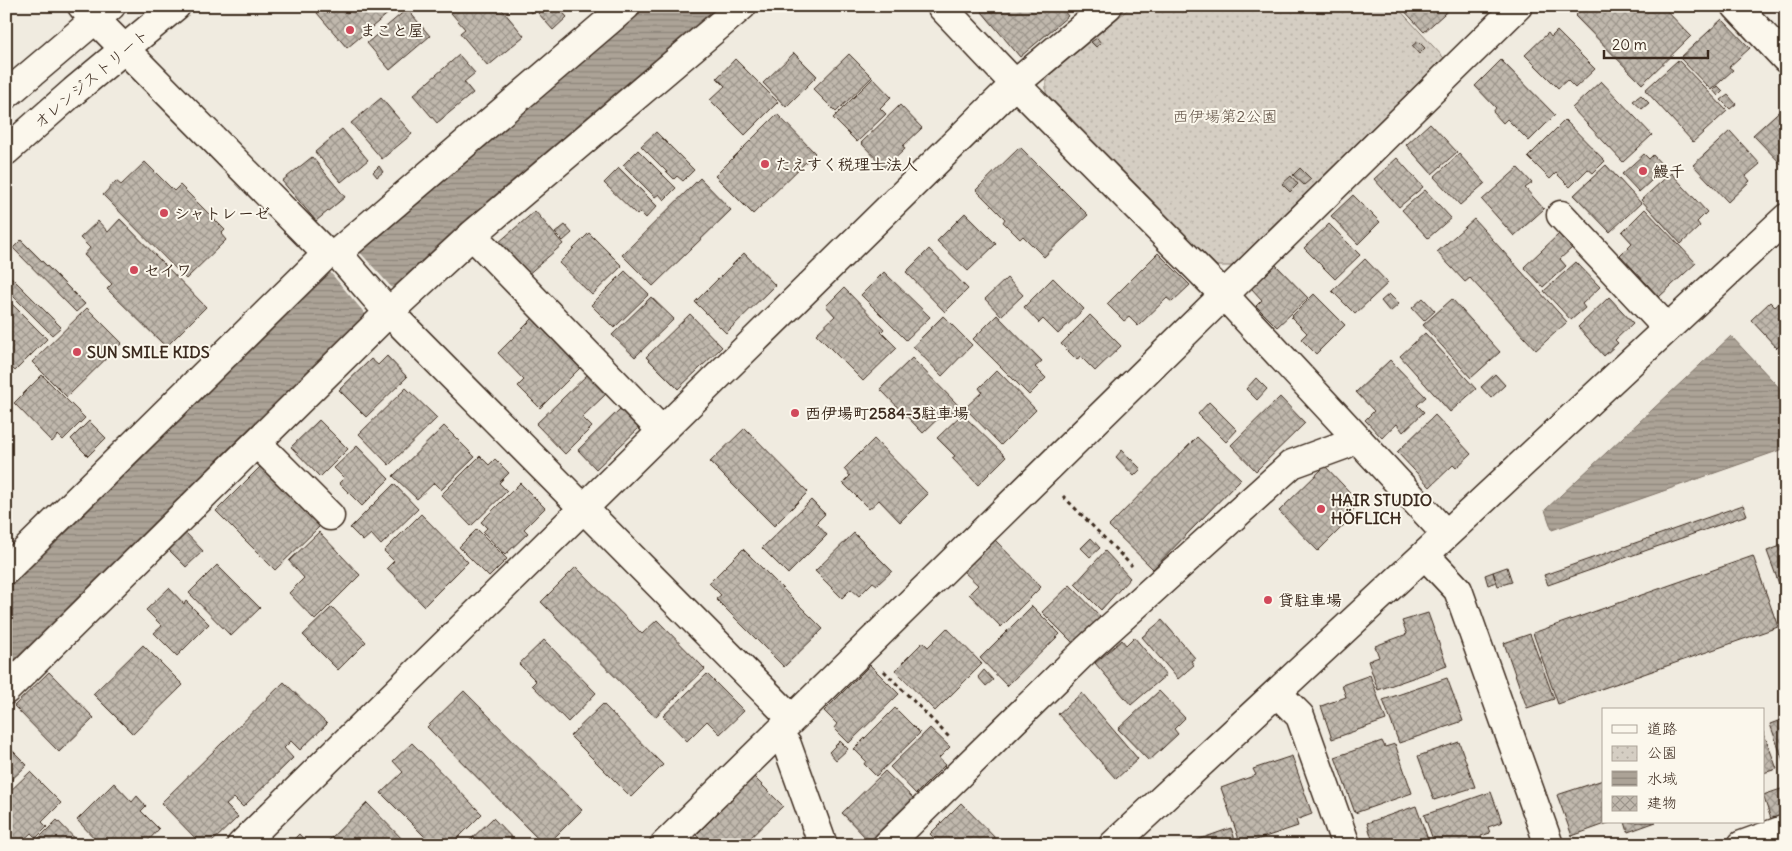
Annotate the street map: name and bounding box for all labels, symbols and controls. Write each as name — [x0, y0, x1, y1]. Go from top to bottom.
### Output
place label: まこと屋 — [360, 20, 424, 40]
street label: オレンジストリート — [29, 24, 153, 132]
marker: まこと屋 — [344, 24, 356, 36]
scale bar — [1604, 28, 1708, 60]
text: 20 m — [1612, 35, 1647, 54]
park label: 西伊場第2公園 — [1173, 106, 1277, 126]
place label: たえすく税理士法人 — [775, 154, 918, 174]
marker: たえすく税理士法人 — [759, 158, 771, 170]
place label: 鰻千 — [1653, 161, 1685, 181]
marker: 鰻千 — [1637, 165, 1649, 177]
place label: シャトレーゼ — [174, 203, 270, 223]
marker: シャトレーゼ — [158, 207, 170, 219]
place label: セイワ — [144, 260, 192, 280]
marker: セイワ — [128, 264, 140, 276]
place label: SUN SMILE KIDS — [87, 342, 210, 362]
marker: SUN SMILE KIDS — [71, 346, 83, 358]
place label: 西伊場町2584-3駐車場 — [805, 403, 969, 423]
marker: 西伊場町2584-3駐車場 — [789, 407, 801, 419]
place label: HAIR STUDIO HÖFLICH — [1331, 490, 1432, 528]
marker: HAIR STUDIO HÖFLICH — [1315, 503, 1327, 515]
place label: 貸駐車場 — [1278, 590, 1342, 610]
marker: 貸駐車場 — [1262, 594, 1274, 606]
legend — [1602, 708, 1764, 824]
text: 道路 — [1647, 719, 1677, 738]
text: 公園 — [1647, 743, 1677, 762]
text: 水域 — [1647, 769, 1677, 788]
text: 建物 — [1647, 793, 1677, 812]

